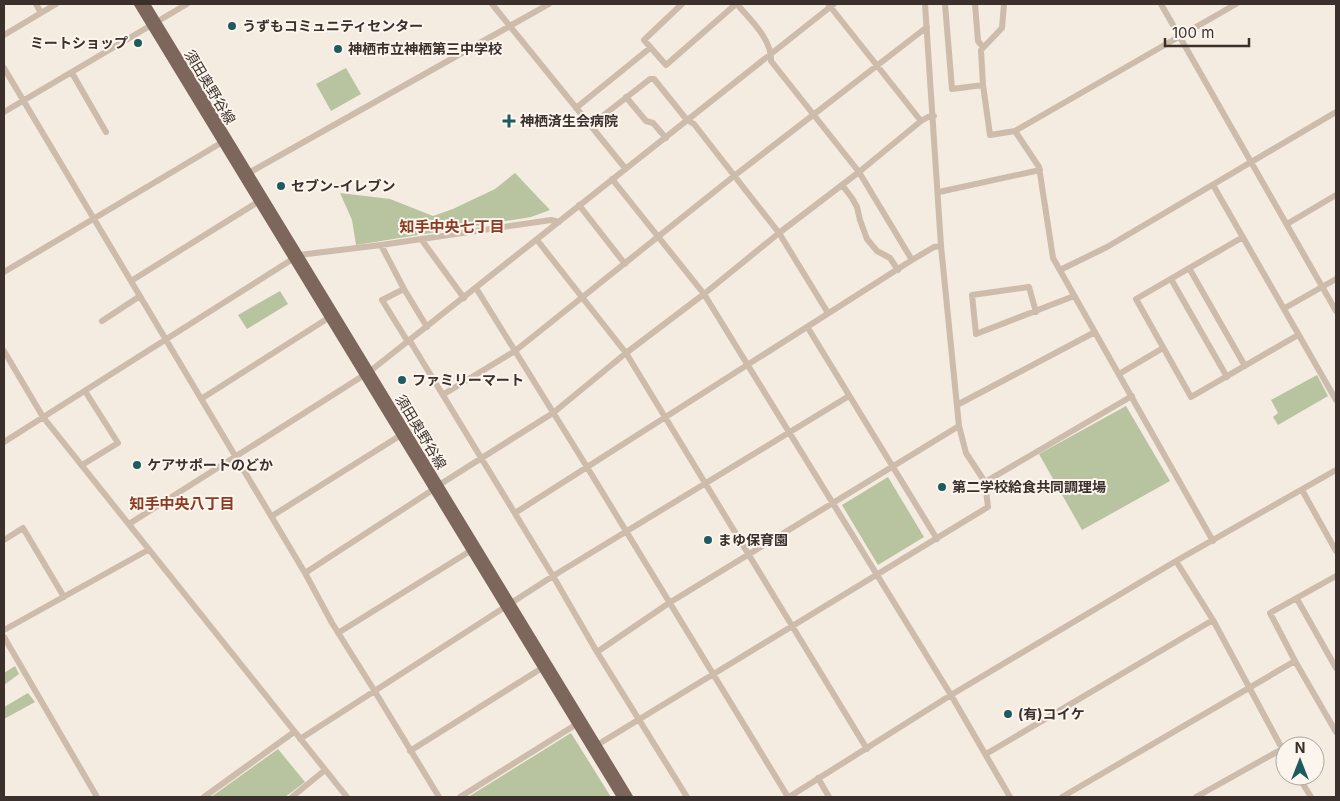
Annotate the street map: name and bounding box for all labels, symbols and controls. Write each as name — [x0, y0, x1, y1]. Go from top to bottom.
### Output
scale bar — [1165, 15, 1249, 47]
place label: うずもコミュニティセンター — [242, 17, 423, 34]
marker: うずもコミュニティセンター — [226, 20, 238, 32]
text: 100 m — [1172, 23, 1214, 42]
place label: ミートショップ — [30, 34, 128, 51]
marker: ミートショップ — [132, 37, 144, 49]
place label: 神栖市立神栖第三中学校 — [348, 40, 502, 57]
marker: 神栖市立神栖第三中学校 — [332, 43, 344, 55]
street label: 須田奥野谷線 — [182, 46, 239, 127]
place label: 神栖済生会病院 — [520, 112, 618, 129]
marker: 神栖済生会病院 — [502, 114, 516, 128]
place label: セブン-イレブン — [291, 177, 396, 194]
marker: セブン-イレブン — [275, 180, 287, 192]
district label: 知手中央七丁目 — [399, 217, 505, 236]
place label: ファミリーマート — [412, 371, 524, 388]
marker: ファミリーマート — [396, 374, 408, 386]
street label: 須田奥野谷線 — [393, 391, 450, 472]
place label: ケアサポートのどか — [147, 456, 273, 473]
marker: ケアサポートのどか — [131, 459, 143, 471]
place label: 第二学校給食共同調理場 — [952, 478, 1106, 495]
marker: 第二学校給食共同調理場 — [936, 481, 948, 493]
district label: 知手中央八丁目 — [129, 494, 235, 513]
place label: まゆ保育園 — [718, 531, 788, 548]
marker: まゆ保育園 — [702, 534, 714, 546]
place label: (有)コイケ — [1018, 705, 1085, 722]
marker: (有)コイケ — [1002, 708, 1014, 720]
north arrow — [1275, 736, 1325, 786]
text: N — [1295, 739, 1305, 756]

